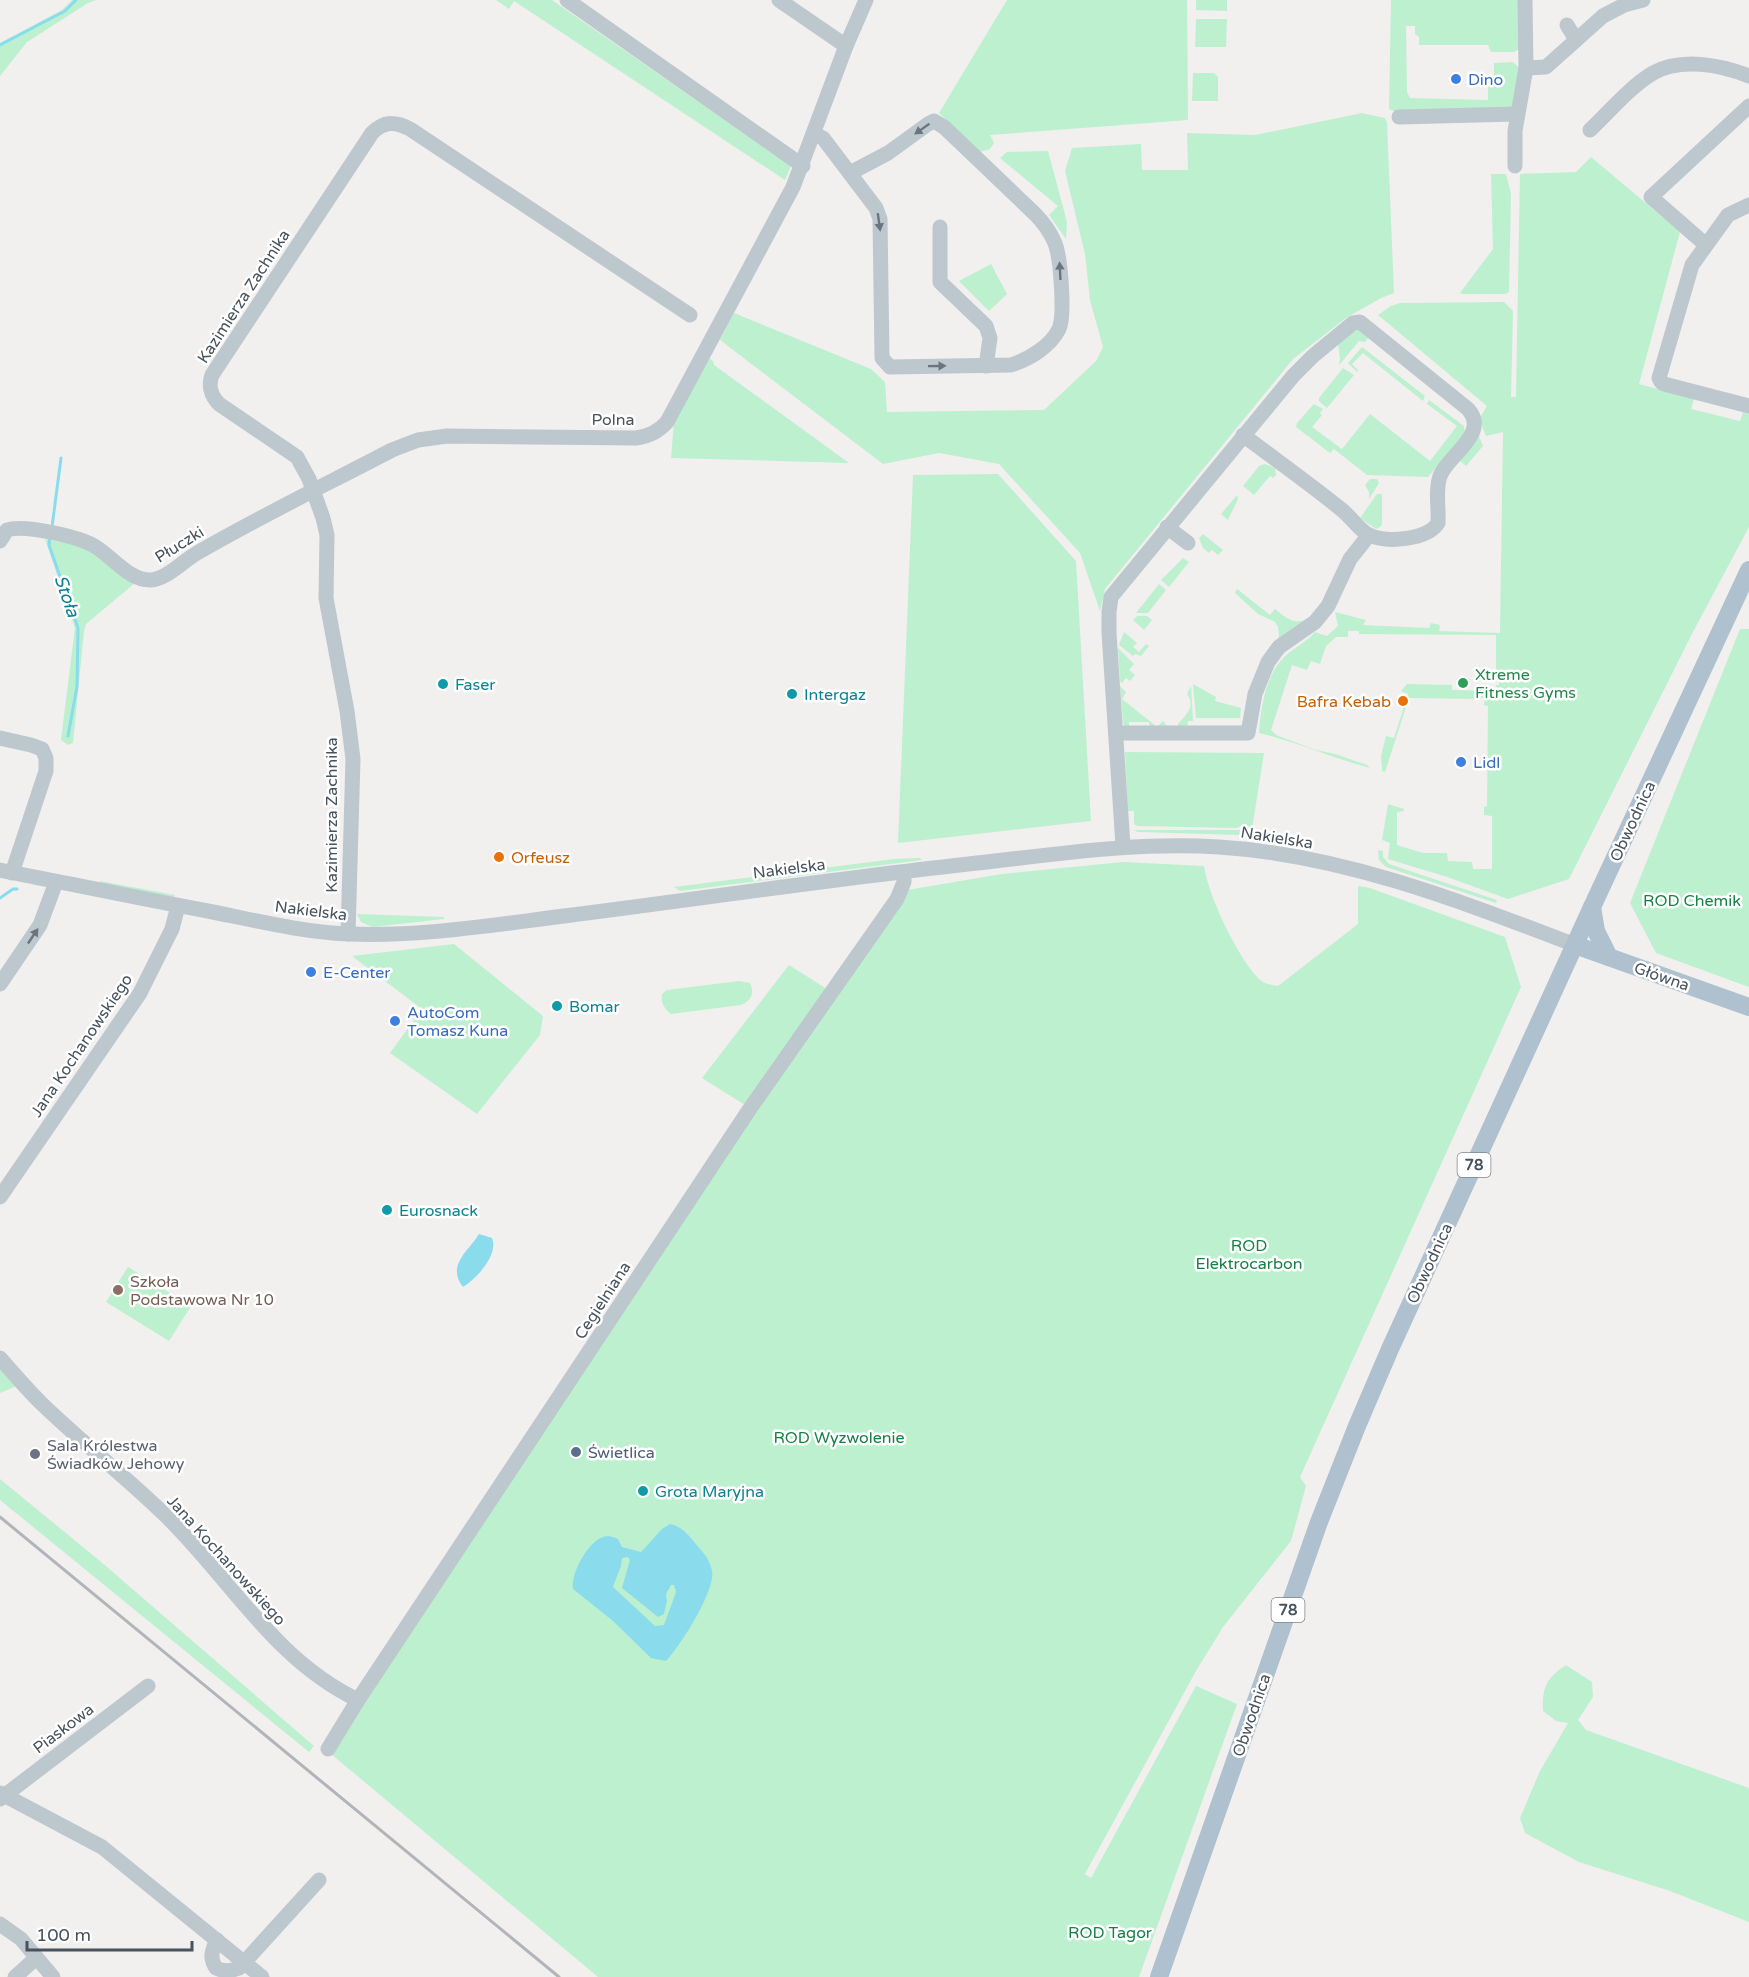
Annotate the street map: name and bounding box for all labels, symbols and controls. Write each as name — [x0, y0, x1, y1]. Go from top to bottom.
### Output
place label: Dino — [1468, 70, 1503, 90]
marker: Dino — [1449, 72, 1463, 86]
one-way arrow — [914, 123, 930, 135]
one-way arrow — [875, 213, 884, 232]
street label: Kazimierza Zachnika — [193, 226, 295, 367]
one-way arrow — [1055, 261, 1064, 280]
one-way arrow — [927, 361, 946, 371]
street label: Polna — [592, 410, 634, 430]
street label: Płuczki — [151, 522, 208, 568]
water label: Stoła — [50, 572, 85, 621]
place label: Xtreme Fitness Gyms — [1475, 665, 1576, 703]
place label: Faser — [455, 675, 496, 695]
marker: Xtreme Fitness Gyms — [1456, 676, 1470, 690]
marker: Faser — [436, 677, 450, 691]
place label: Intergaz — [804, 685, 866, 705]
marker: Intergaz — [785, 687, 799, 701]
place label: Bafra Kebab — [1297, 692, 1391, 712]
marker: Bafra Kebab — [1396, 694, 1410, 708]
street label: Kazimierza Zachnika — [322, 737, 342, 893]
place label: Lidl — [1473, 753, 1500, 773]
marker: Lidl — [1454, 755, 1468, 769]
street label: Obwodnica — [1606, 778, 1660, 865]
street label: Nakielska — [1239, 822, 1314, 854]
place label: Orfeusz — [511, 848, 570, 868]
marker: Orfeusz — [492, 850, 506, 864]
street label: Nakielska — [752, 855, 826, 883]
park label: ROD Chemik — [1643, 891, 1741, 911]
street label: Nakielska — [274, 897, 348, 925]
one-way arrow — [27, 928, 39, 944]
street label: Główna — [1631, 958, 1692, 996]
place label: E-Center — [323, 963, 391, 983]
marker: E-Center — [304, 965, 318, 979]
street label: Jana Kochanowskiego — [26, 970, 137, 1121]
place label: Bomar — [569, 997, 620, 1017]
marker: Bomar — [550, 999, 564, 1013]
place label: AutoCom Tomasz Kuna — [407, 1003, 508, 1041]
marker: AutoCom Tomasz Kuna — [388, 1014, 402, 1028]
road number: 78 — [1458, 1153, 1490, 1177]
place label: Eurosnack — [399, 1201, 478, 1221]
marker: Eurosnack — [380, 1203, 394, 1217]
street label: Obwodnica — [1403, 1220, 1457, 1307]
park label: ROD Elektrocarbon — [1196, 1236, 1302, 1274]
street label: Cegielniana — [570, 1258, 635, 1343]
place label: Szkoła Podstawowa Nr 10 — [130, 1272, 274, 1310]
marker: Szkoła Podstawowa Nr 10 — [111, 1283, 125, 1297]
park label: ROD Wyzwolenie — [773, 1428, 905, 1448]
place label: Sala Królestwa Świadków Jehowy — [47, 1436, 185, 1474]
place label: Świetlica — [588, 1443, 655, 1463]
marker: Świetlica — [569, 1445, 583, 1459]
marker: Sala Królestwa Świadków Jehowy — [28, 1447, 42, 1461]
place label: Grota Maryjna — [655, 1482, 764, 1502]
marker: Grota Maryjna — [636, 1484, 650, 1498]
street label: Jana Kochanowskiego — [162, 1491, 290, 1630]
road number: 78 — [1272, 1598, 1304, 1622]
street label: Obwodnica — [1228, 1671, 1275, 1759]
street label: Piaskowa — [29, 1699, 98, 1758]
scale bar — [27, 1914, 192, 1952]
park label: ROD Tagor — [1068, 1923, 1153, 1943]
text: 100 m — [36, 1924, 91, 1946]

